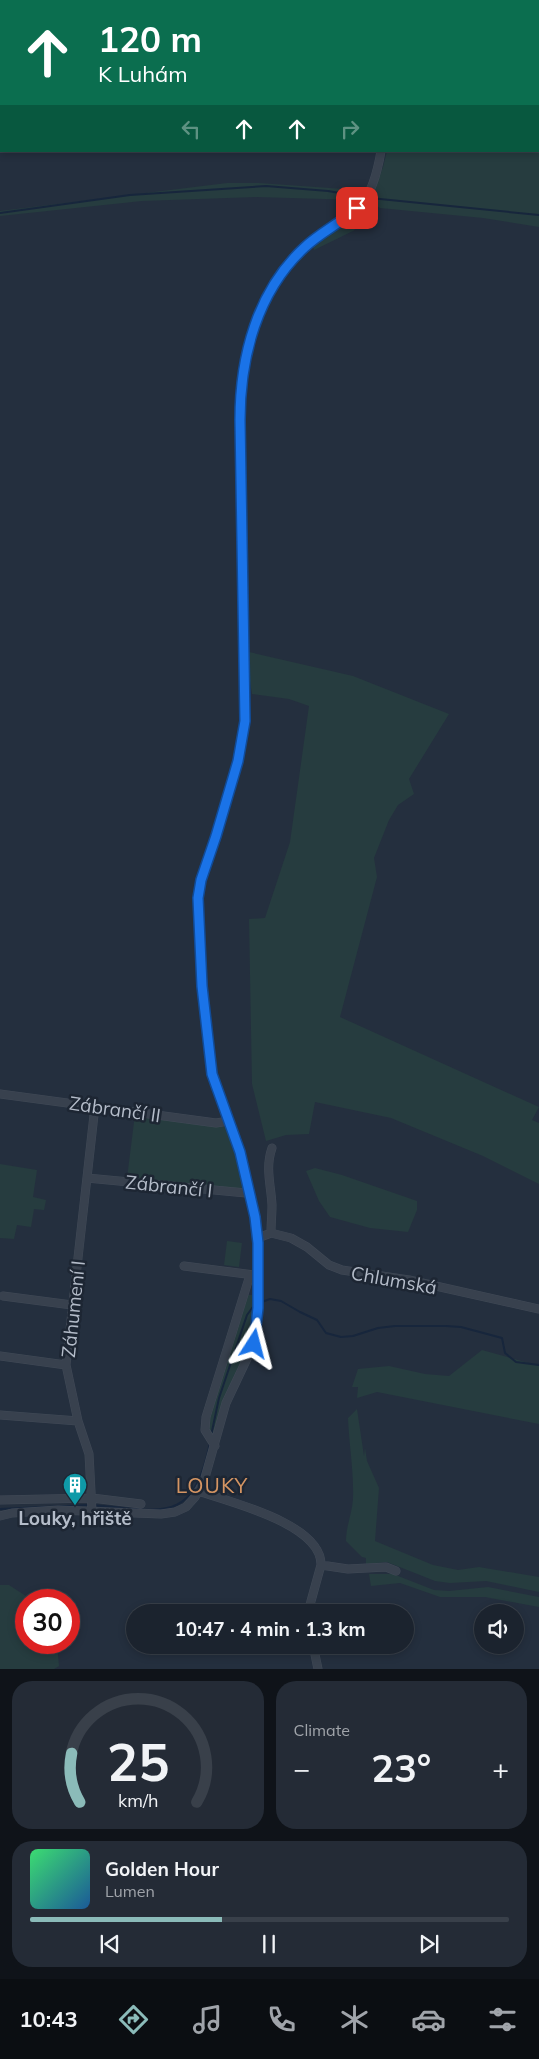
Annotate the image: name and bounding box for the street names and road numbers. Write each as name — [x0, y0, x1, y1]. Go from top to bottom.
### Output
street label: Zábrančí II — [68, 1091, 162, 1127]
street label: Zábrančí I — [124, 1170, 214, 1202]
street label: Záhumení I — [56, 1259, 90, 1359]
street label: Chlumská — [349, 1261, 439, 1299]

